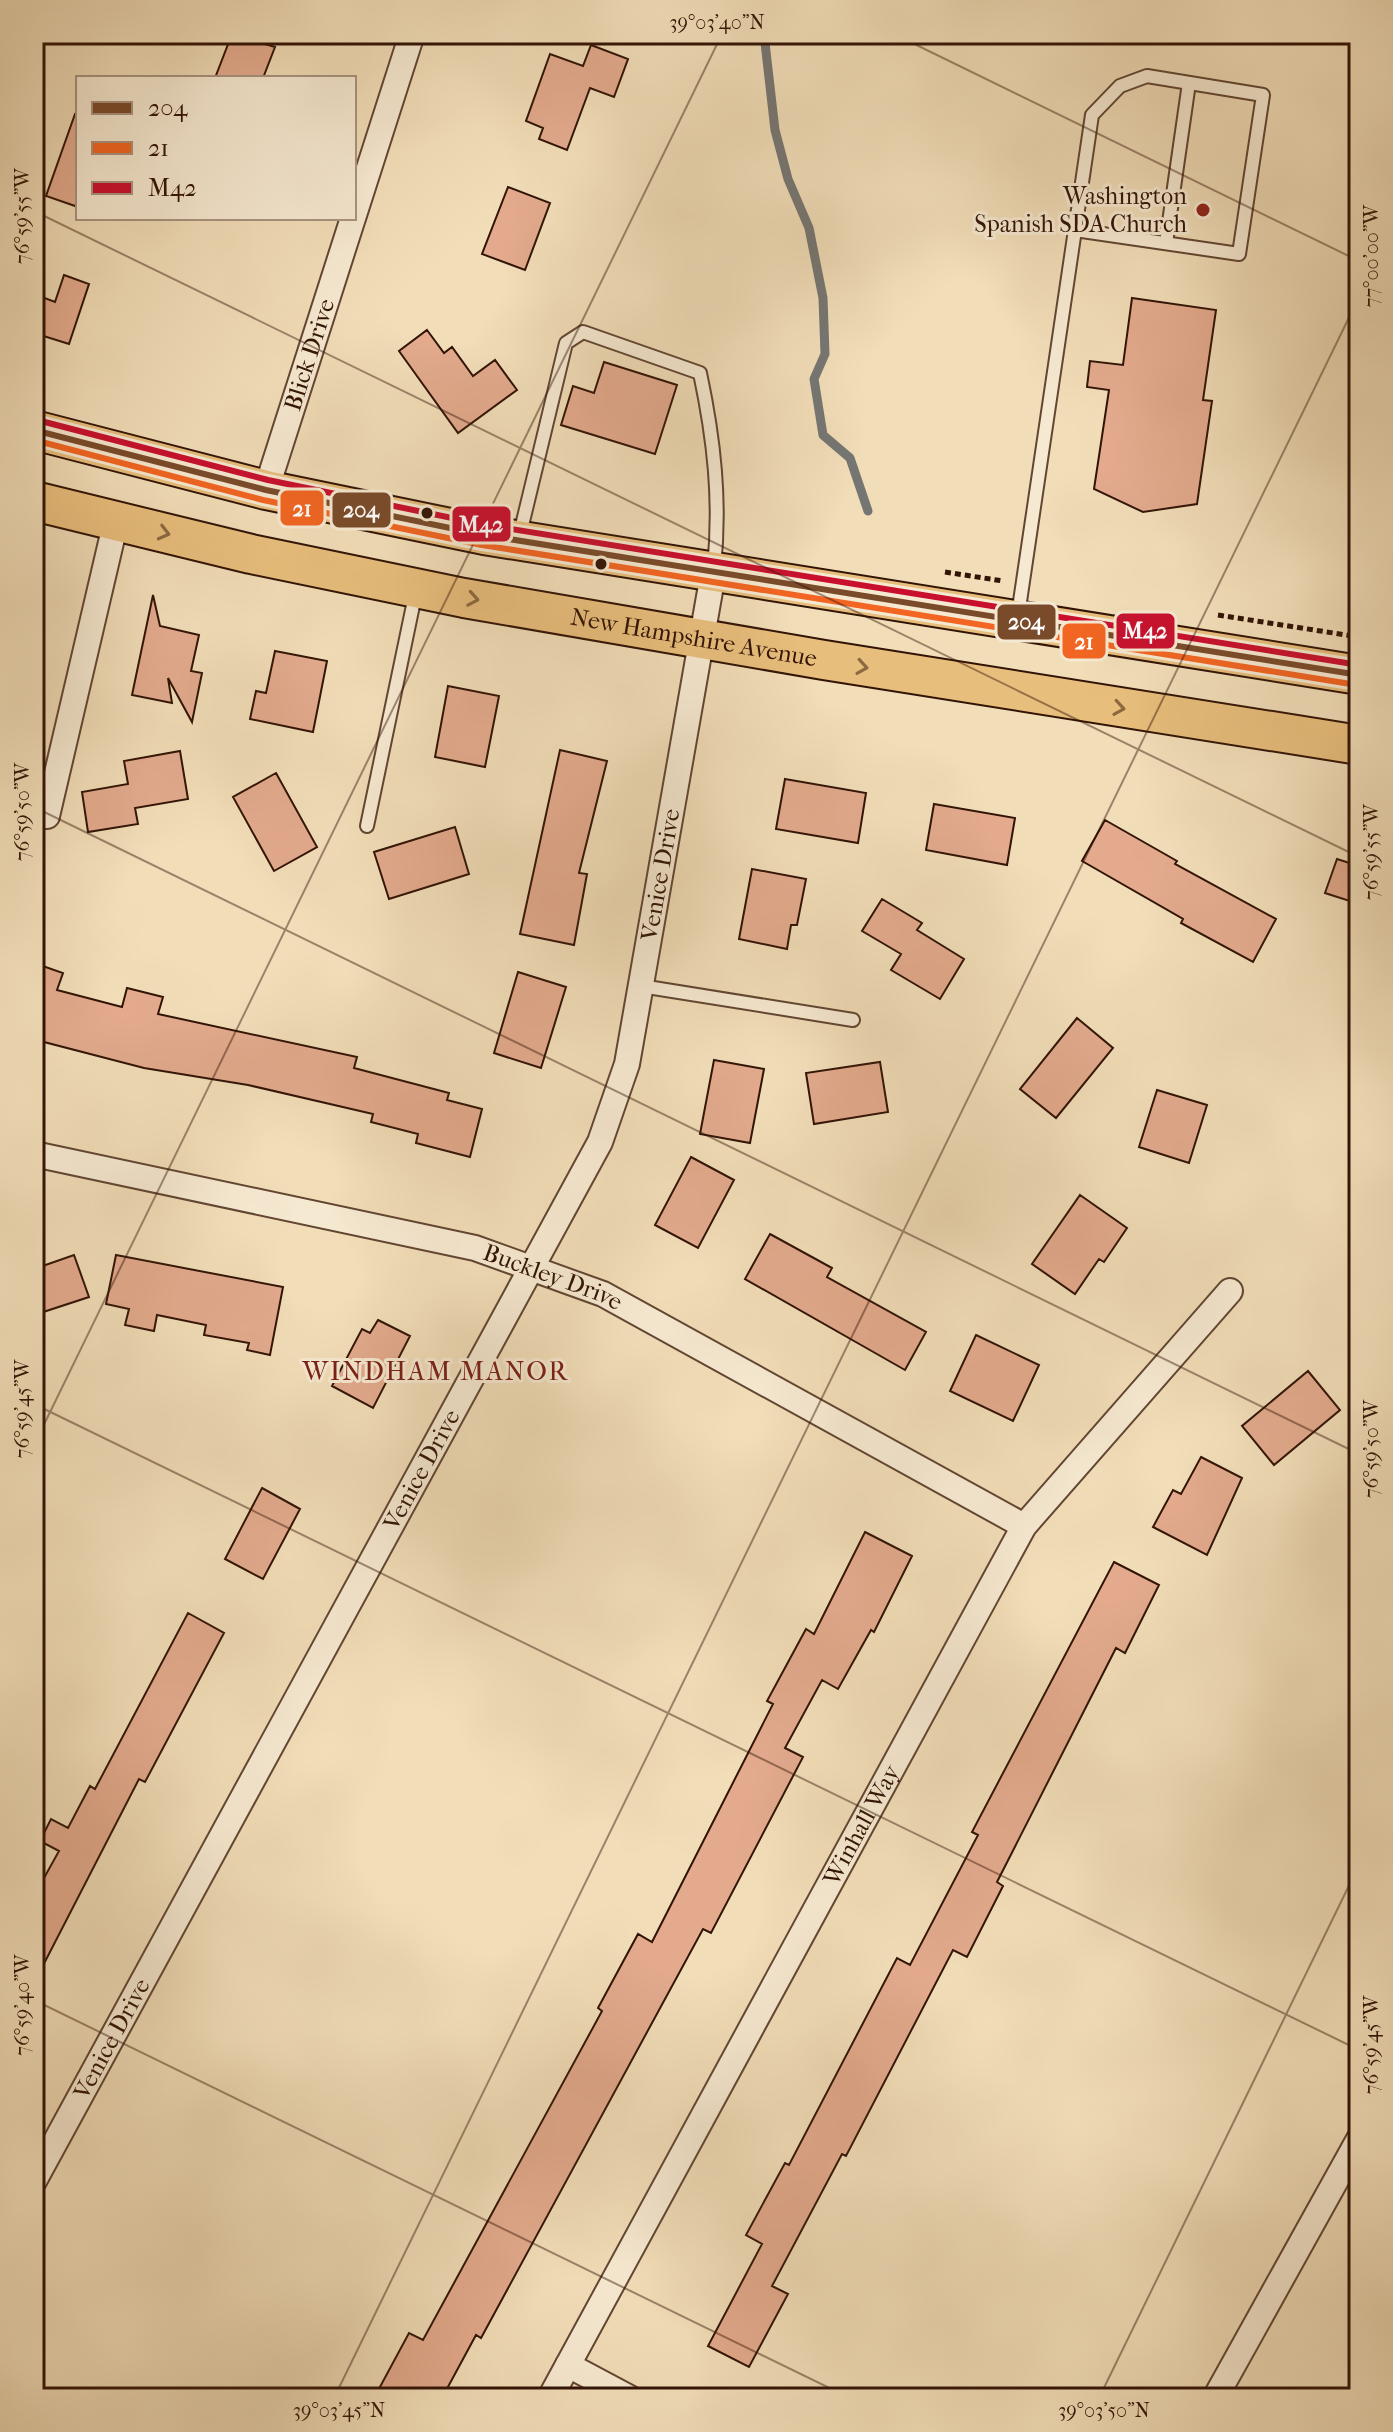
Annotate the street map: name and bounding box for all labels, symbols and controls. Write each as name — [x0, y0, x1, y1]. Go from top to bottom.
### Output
text: 39°03'40"N — [669, 11, 765, 34]
legend — [76, 76, 356, 220]
text: 204 — [148, 94, 188, 122]
text: 21 — [148, 134, 169, 162]
text: 76°59'55"W — [11, 167, 34, 264]
text: M42 — [148, 174, 196, 202]
place label: Washington Spanish SDA Church — [974, 182, 1188, 238]
marker: Washington Spanish SDA Church — [1194, 201, 1212, 219]
text: 77°00'00"W — [1360, 203, 1383, 307]
street label: Blick Drive — [278, 295, 340, 414]
line badge: 21 — [279, 489, 325, 527]
line badge: 204 — [331, 491, 392, 529]
text: 21 — [292, 496, 312, 522]
text: 204 — [343, 497, 380, 523]
unlabelled marker — [419, 505, 435, 521]
line badge: M42 — [451, 505, 512, 543]
text: M42 — [458, 512, 503, 538]
one-way arrow — [157, 523, 171, 540]
unlabelled marker — [593, 556, 609, 572]
one-way arrow — [466, 590, 480, 607]
street label: New Hampshire Avenue — [568, 603, 819, 673]
line badge: 204 — [996, 603, 1057, 641]
text: 204 — [1008, 609, 1045, 635]
line badge: M42 — [1115, 612, 1176, 650]
text: M42 — [1122, 618, 1167, 644]
line badge: 21 — [1061, 622, 1107, 660]
text: 21 — [1074, 629, 1094, 655]
one-way arrow — [855, 658, 869, 675]
one-way arrow — [1112, 699, 1126, 716]
text: 76°59'50"W — [11, 762, 34, 861]
text: 76°59'55"W — [1360, 803, 1383, 900]
street label: Venice Drive — [635, 806, 686, 944]
street label: Buckley Drive — [479, 1238, 628, 1316]
district label: WINDHAM MANOR — [302, 1356, 569, 1387]
text: 76°59'45"W — [11, 1358, 34, 1458]
text: 76°59'50"W — [1360, 1399, 1383, 1498]
street label: Venice Drive — [377, 1404, 466, 1536]
street label: Winhall Way — [817, 1759, 906, 1891]
text: 76°59'40"W — [11, 1953, 34, 2056]
street label: Venice Drive — [67, 1973, 156, 2105]
text: 76°59'45"W — [1360, 1994, 1383, 2094]
text: 39°03'45"N — [293, 2399, 385, 2422]
text: 39°03'50"N — [1058, 2399, 1150, 2422]

